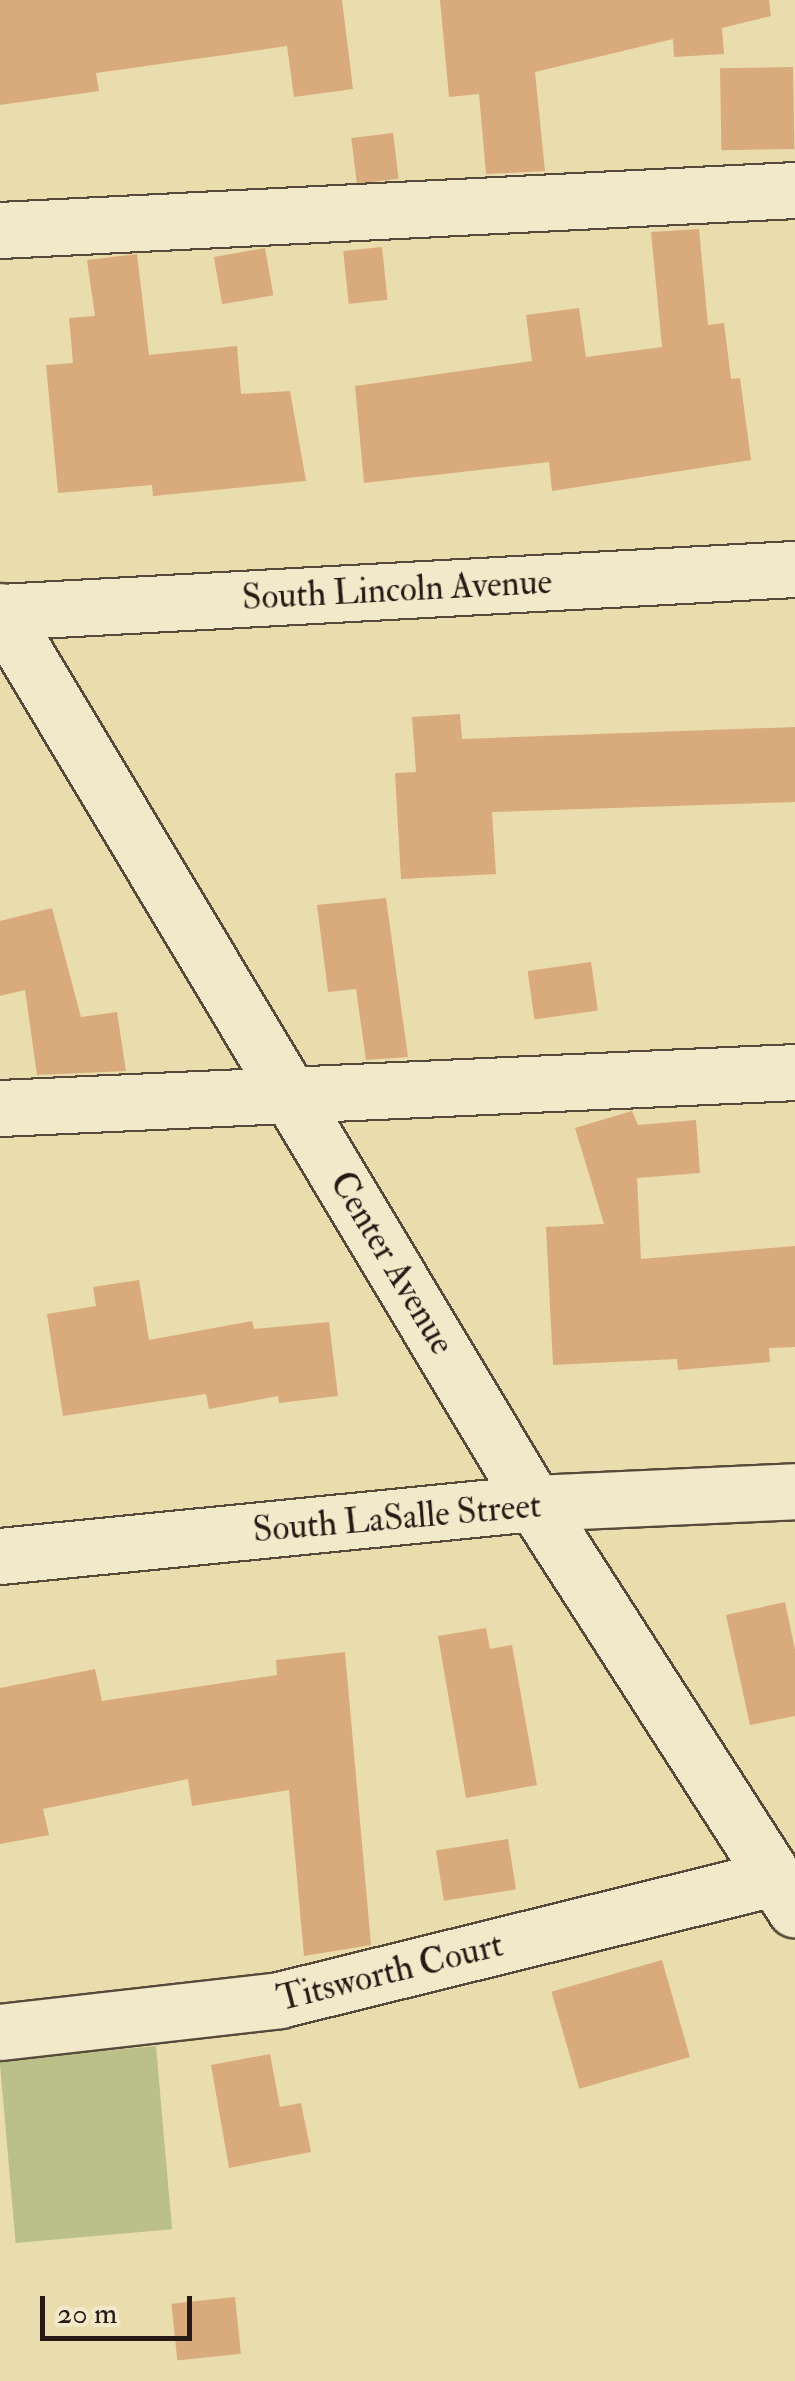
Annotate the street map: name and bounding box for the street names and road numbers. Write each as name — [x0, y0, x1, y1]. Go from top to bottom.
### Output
street label: South Lincoln Avenue — [241, 561, 553, 619]
street label: Center Avenue — [321, 1164, 463, 1362]
street label: South LaSalle Street — [251, 1484, 543, 1552]
street label: Titsworth Court — [273, 1924, 507, 2020]

